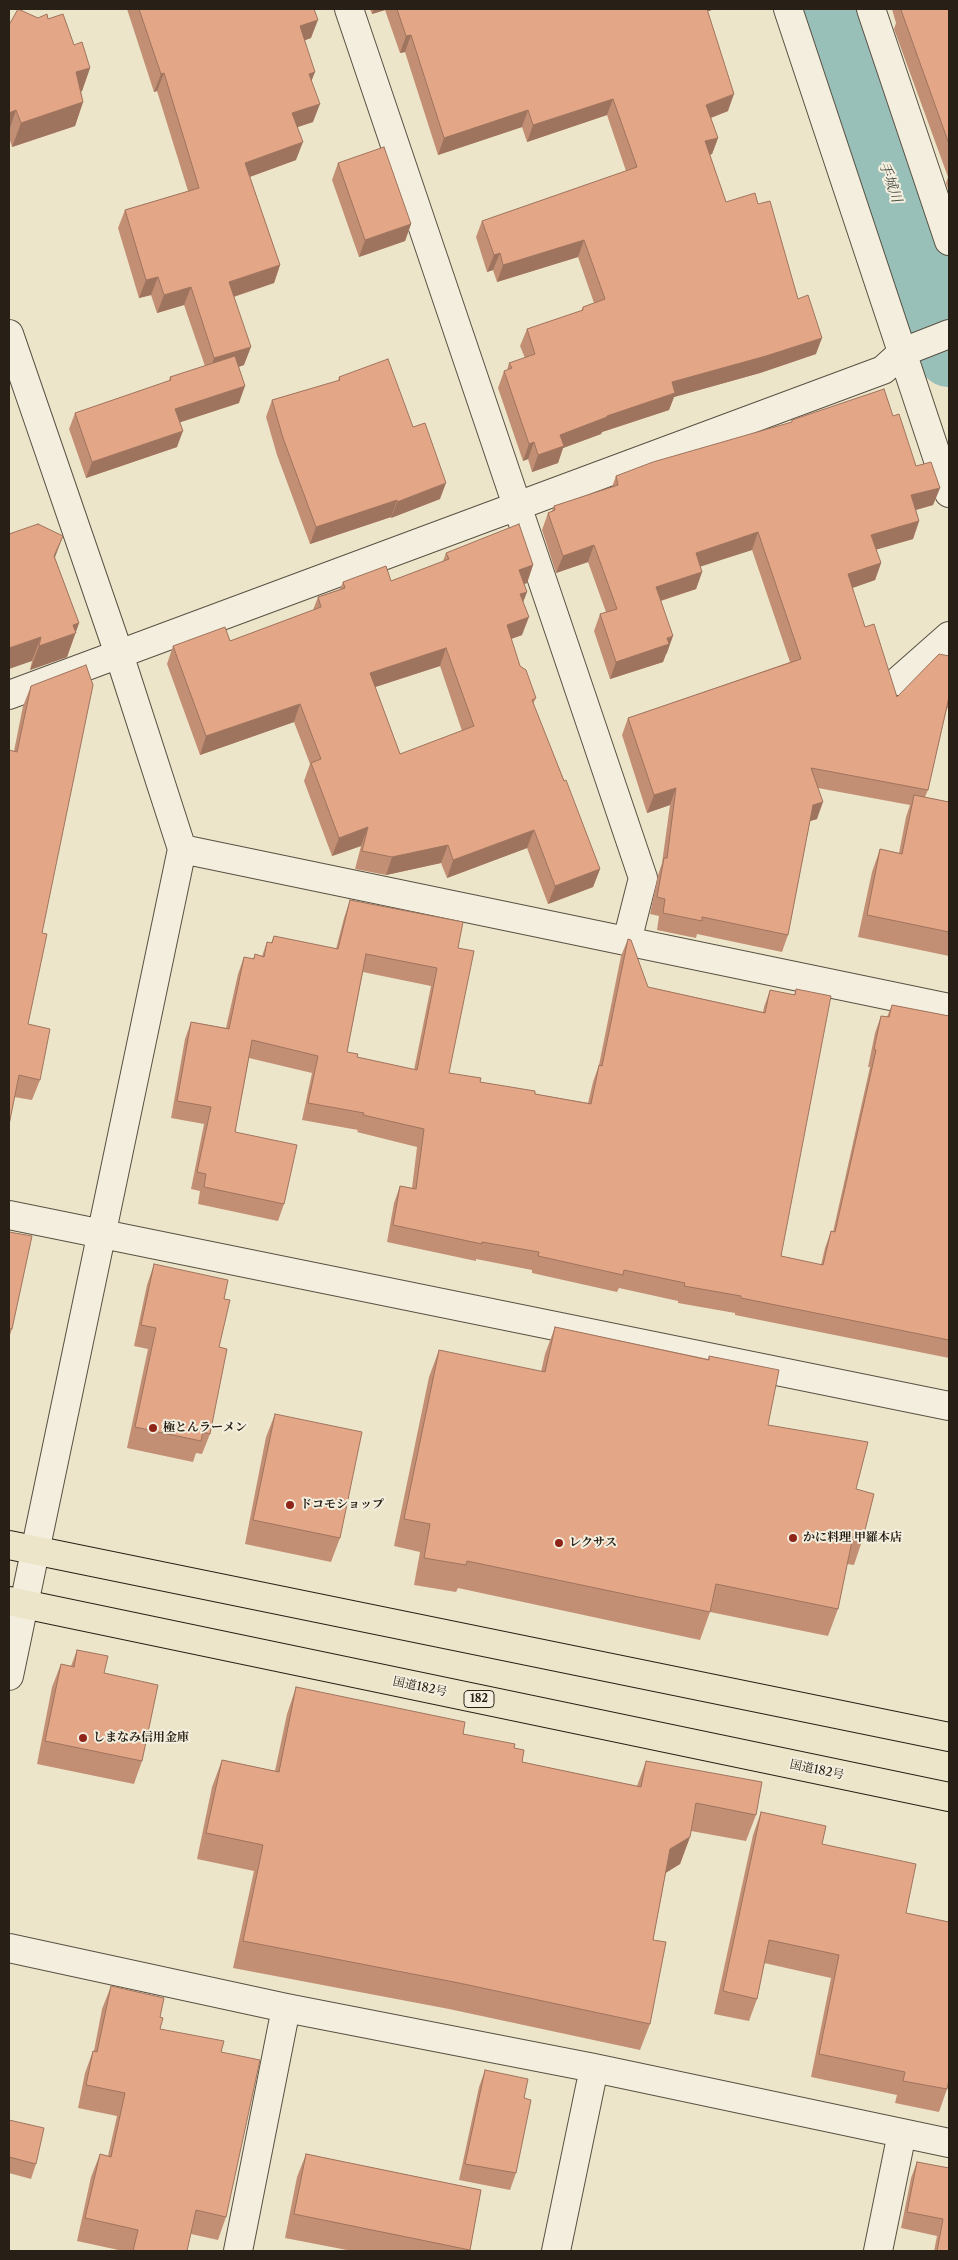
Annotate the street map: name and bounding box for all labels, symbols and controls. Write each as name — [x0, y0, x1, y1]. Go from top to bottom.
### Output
water label: 手城川 — [875, 159, 905, 205]
place label: 極とんラーメン — [163, 1421, 247, 1435]
marker: 極とんラーメン — [147, 1422, 159, 1434]
place label: ドコモショップ — [300, 1498, 384, 1512]
marker: ドコモショップ — [284, 1499, 296, 1511]
place label: かに料理 甲羅本店 — [803, 1531, 902, 1545]
marker: かに料理 甲羅本店 — [787, 1532, 799, 1544]
place label: レクサス — [569, 1536, 617, 1550]
marker: レクサス — [553, 1537, 565, 1549]
street label: 国道182号 — [392, 1674, 448, 1700]
road number: 182 — [464, 1690, 494, 1708]
place label: しまなみ信用金庫 — [93, 1731, 189, 1745]
marker: しまなみ信用金庫 — [77, 1732, 89, 1744]
street label: 国道182号 — [789, 1757, 845, 1783]

